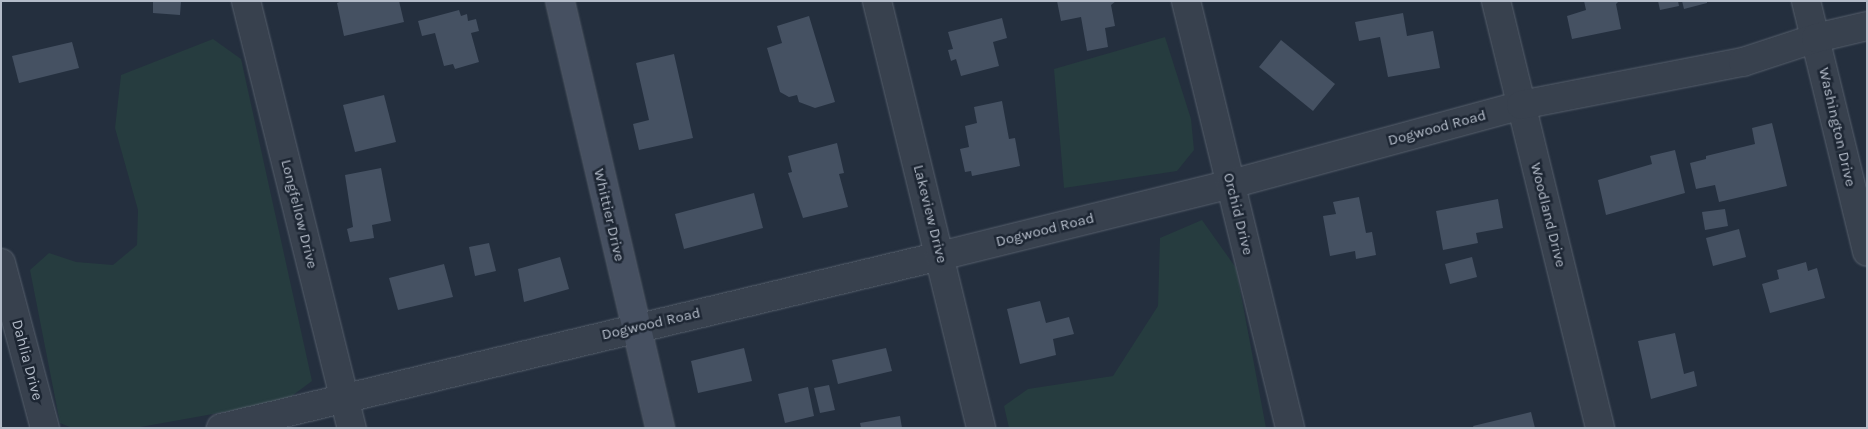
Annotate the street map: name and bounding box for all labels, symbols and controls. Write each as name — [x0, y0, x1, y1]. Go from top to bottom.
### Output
street label: Washington Drive — [1815, 66, 1859, 188]
street label: Dogwood Road — [1386, 106, 1488, 150]
street label: Longfellow Drive — [277, 158, 321, 270]
street label: Woodland Drive — [1526, 161, 1570, 269]
street label: Lakeview Drive — [909, 163, 951, 265]
street label: Whittier Drive — [590, 167, 628, 263]
street label: Orchid Drive — [1219, 171, 1257, 257]
street label: Dogwood Road — [994, 209, 1096, 251]
street label: Dogwood Road — [600, 304, 702, 344]
street label: Dahlia Drive — [8, 318, 46, 402]

